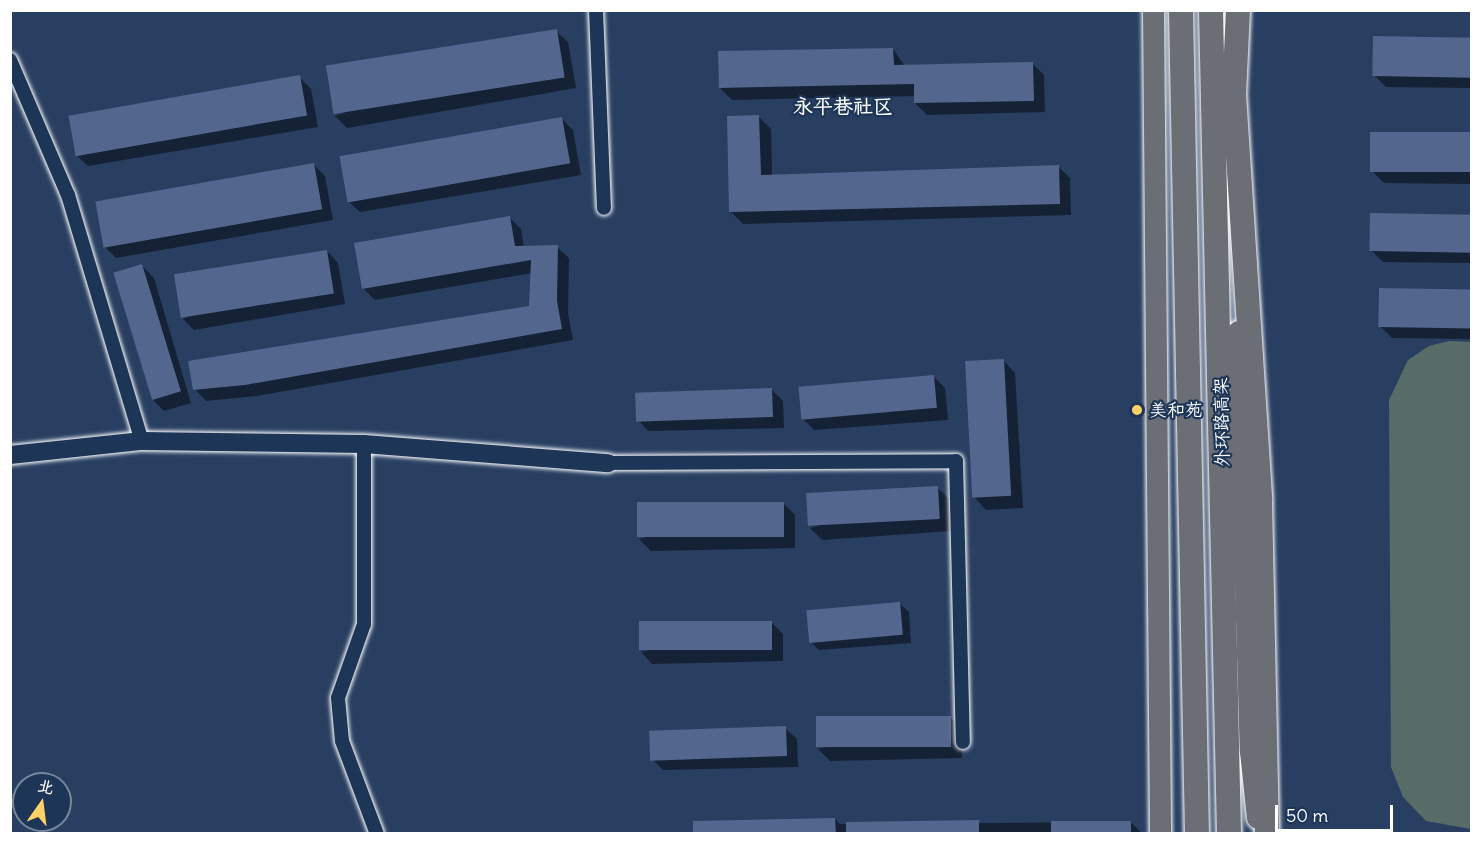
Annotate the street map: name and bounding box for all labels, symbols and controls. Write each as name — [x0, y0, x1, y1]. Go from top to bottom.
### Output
district label: 永平巷社区 — [793, 93, 893, 117]
street label: 外环路高架 — [1210, 377, 1234, 467]
place label: 美和苑 — [1149, 399, 1203, 421]
marker: 美和苑 — [1130, 403, 1144, 417]
north arrow — [12, 772, 72, 832]
text: 北 — [36, 775, 56, 798]
scale bar — [1278, 793, 1396, 831]
text: 50 m — [1286, 804, 1328, 827]

